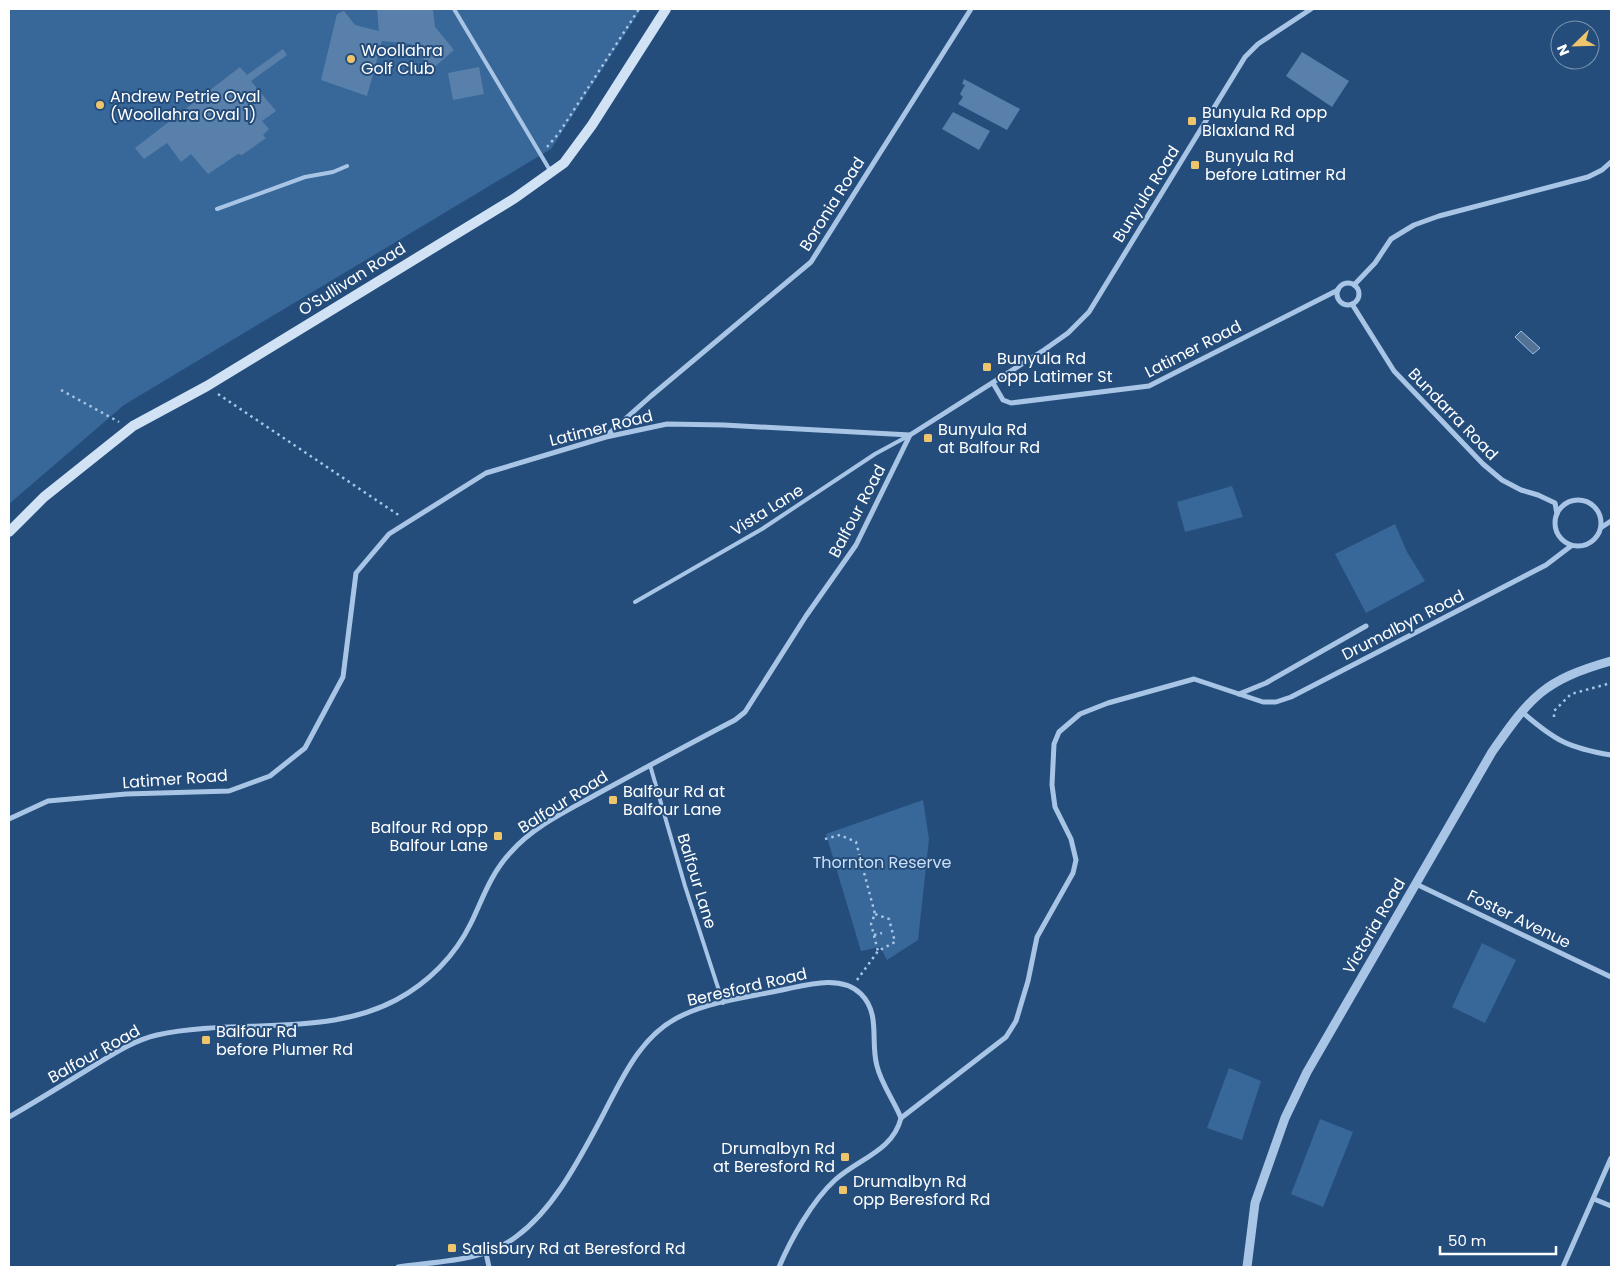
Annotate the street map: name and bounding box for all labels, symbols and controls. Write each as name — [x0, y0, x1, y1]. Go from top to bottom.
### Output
north arrow — [1550, 20, 1600, 70]
place label: Woollahra Golf Club — [361, 39, 443, 80]
text: N — [1552, 41, 1574, 59]
marker: Woollahra Golf Club — [345, 53, 357, 65]
place label: Andrew Petrie Oval (Woollahra Oval 1) — [110, 85, 261, 126]
marker: Andrew Petrie Oval (Woollahra Oval 1) — [94, 99, 106, 111]
place label: Bunyula Rd opp Blaxland Rd — [1202, 101, 1327, 142]
marker: Bunyula Rd opp Blaxland Rd — [1186, 115, 1198, 127]
street label: Bunyula Road — [1107, 141, 1185, 247]
place label: Bunyula Rd before Latimer Rd — [1205, 145, 1346, 186]
street label: Boronia Road — [794, 152, 870, 256]
marker: Bunyula Rd before Latimer Rd — [1189, 159, 1201, 171]
street label: O'Sullivan Road — [294, 237, 410, 321]
street label: Latimer Road — [1141, 315, 1245, 383]
place label: Bunyula Rd opp Latimer St — [997, 347, 1113, 388]
marker: Bunyula Rd opp Latimer St — [981, 361, 993, 373]
street label: Bundarra Road — [1403, 363, 1503, 465]
street label: Latimer Road — [547, 404, 655, 452]
place label: Bunyula Rd at Balfour Rd — [938, 418, 1040, 459]
marker: Bunyula Rd at Balfour Rd — [922, 432, 934, 444]
street label: Balfour Road — [823, 461, 891, 561]
street label: Vista Lane — [726, 479, 808, 541]
street label: Drumalbyn Road — [1338, 584, 1468, 666]
street label: Latimer Road — [121, 764, 229, 794]
street label: Balfour Road — [514, 765, 612, 839]
place label: Balfour Rd at Balfour Lane — [623, 780, 725, 821]
marker: Balfour Rd at Balfour Lane — [607, 794, 619, 806]
place label: Balfour Rd opp Balfour Lane — [371, 816, 488, 857]
marker: Balfour Rd opp Balfour Lane — [492, 830, 504, 842]
street label: Balfour Lane — [672, 831, 722, 932]
park label: Thornton Reserve — [813, 851, 951, 874]
street label: Victoria Road — [1337, 874, 1411, 978]
street label: Foster Avenue — [1463, 884, 1575, 954]
street label: Beresford Road — [685, 962, 809, 1012]
street label: Balfour Road — [44, 1019, 144, 1089]
place label: Balfour Rd before Plumer Rd — [216, 1020, 353, 1061]
marker: Balfour Rd before Plumer Rd — [200, 1034, 212, 1046]
place label: Drumalbyn Rd at Beresford Rd — [713, 1137, 835, 1178]
marker: Drumalbyn Rd at Beresford Rd — [839, 1151, 851, 1163]
place label: Drumalbyn Rd opp Beresford Rd — [853, 1170, 990, 1211]
marker: Drumalbyn Rd opp Beresford Rd — [837, 1184, 849, 1196]
scale bar — [1440, 1224, 1556, 1256]
text: 50 m — [1448, 1230, 1486, 1251]
place label: Salisbury Rd at Beresford Rd — [462, 1237, 686, 1260]
marker: Salisbury Rd at Beresford Rd — [446, 1242, 458, 1254]

